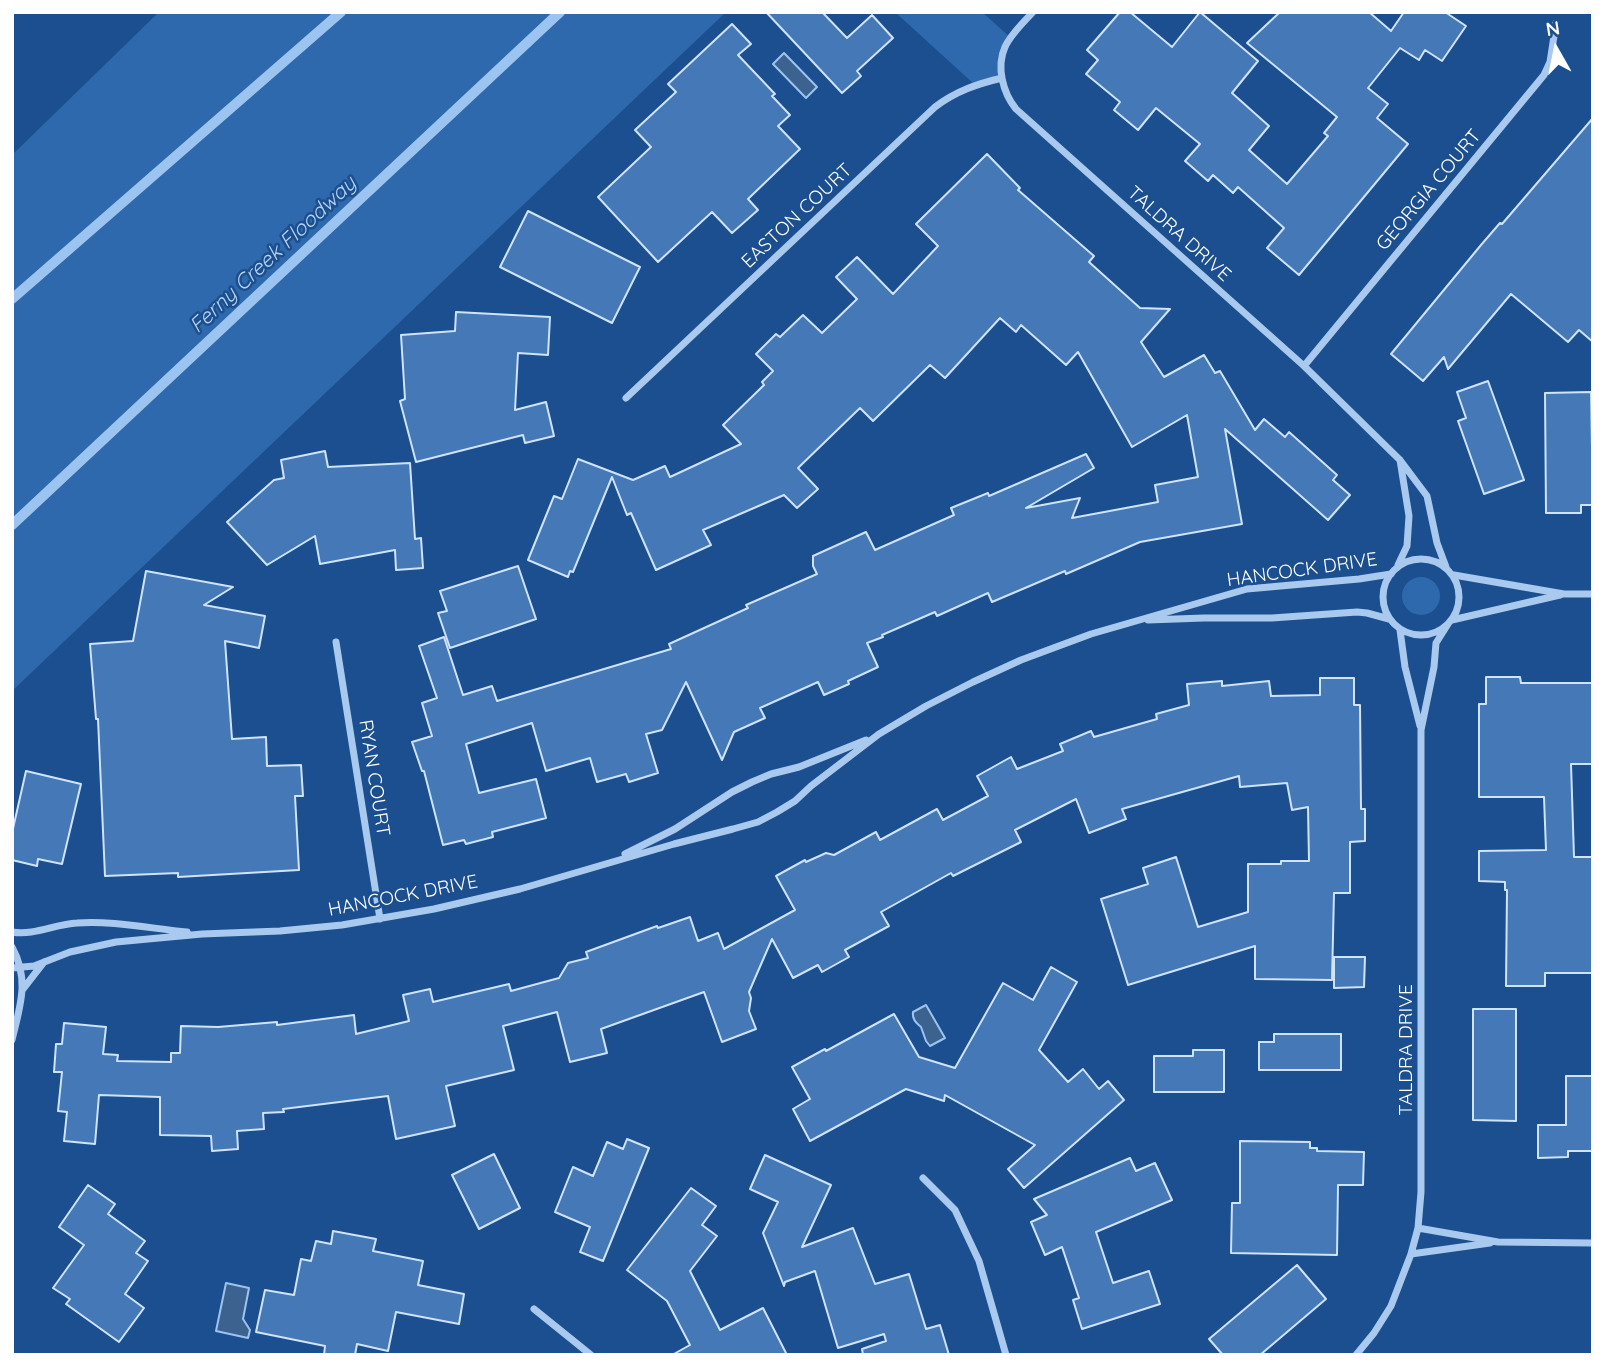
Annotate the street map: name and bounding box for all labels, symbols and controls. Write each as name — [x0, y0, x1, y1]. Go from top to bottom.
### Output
north arrow — [1521, 14, 1591, 84]
text: N — [1544, 15, 1561, 41]
street label: GEORGIA COURT — [1372, 125, 1486, 255]
street label: EASTON COURT — [737, 159, 857, 273]
water label: Ferny Creek Floodway — [185, 171, 361, 339]
street label: TALDRA DRIVE — [1123, 182, 1235, 286]
street label: HANCOCK DRIVE — [1225, 548, 1379, 592]
street label: RYAN COURT — [354, 718, 394, 838]
street label: HANCOCK DRIVE — [326, 870, 480, 922]
street label: TALDRA DRIVE — [1395, 984, 1417, 1116]

